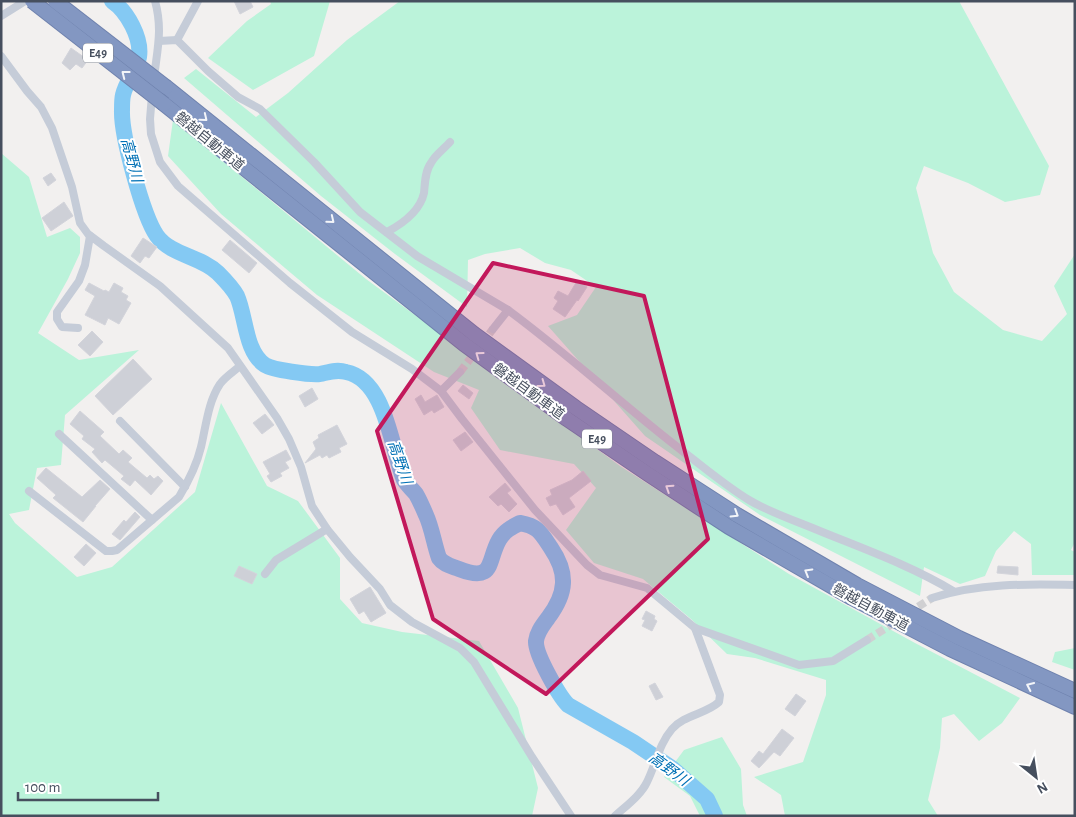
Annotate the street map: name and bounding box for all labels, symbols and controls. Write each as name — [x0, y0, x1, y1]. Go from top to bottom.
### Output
road number: E49 — [83, 44, 113, 62]
one-way arrow — [121, 71, 131, 80]
street label: 磐越自動車道 — [172, 109, 247, 174]
one-way arrow — [198, 113, 207, 121]
water label: 高野川 — [118, 136, 146, 186]
one-way arrow — [325, 215, 334, 224]
one-way arrow — [476, 352, 485, 360]
street label: 磐越自動車道 — [490, 361, 567, 422]
one-way arrow — [536, 378, 546, 387]
road number: E49 — [582, 429, 612, 448]
water label: 高野川 — [385, 438, 416, 488]
one-way arrow — [666, 485, 675, 494]
one-way arrow — [730, 507, 739, 517]
one-way arrow — [804, 569, 813, 579]
street label: 磐越自動車道 — [830, 581, 911, 634]
one-way arrow — [1027, 682, 1036, 692]
water label: 高野川 — [646, 749, 694, 790]
north arrow — [1011, 752, 1061, 802]
scale bar — [18, 770, 158, 802]
text: N — [1034, 779, 1050, 796]
text: 100 m — [25, 780, 60, 795]

